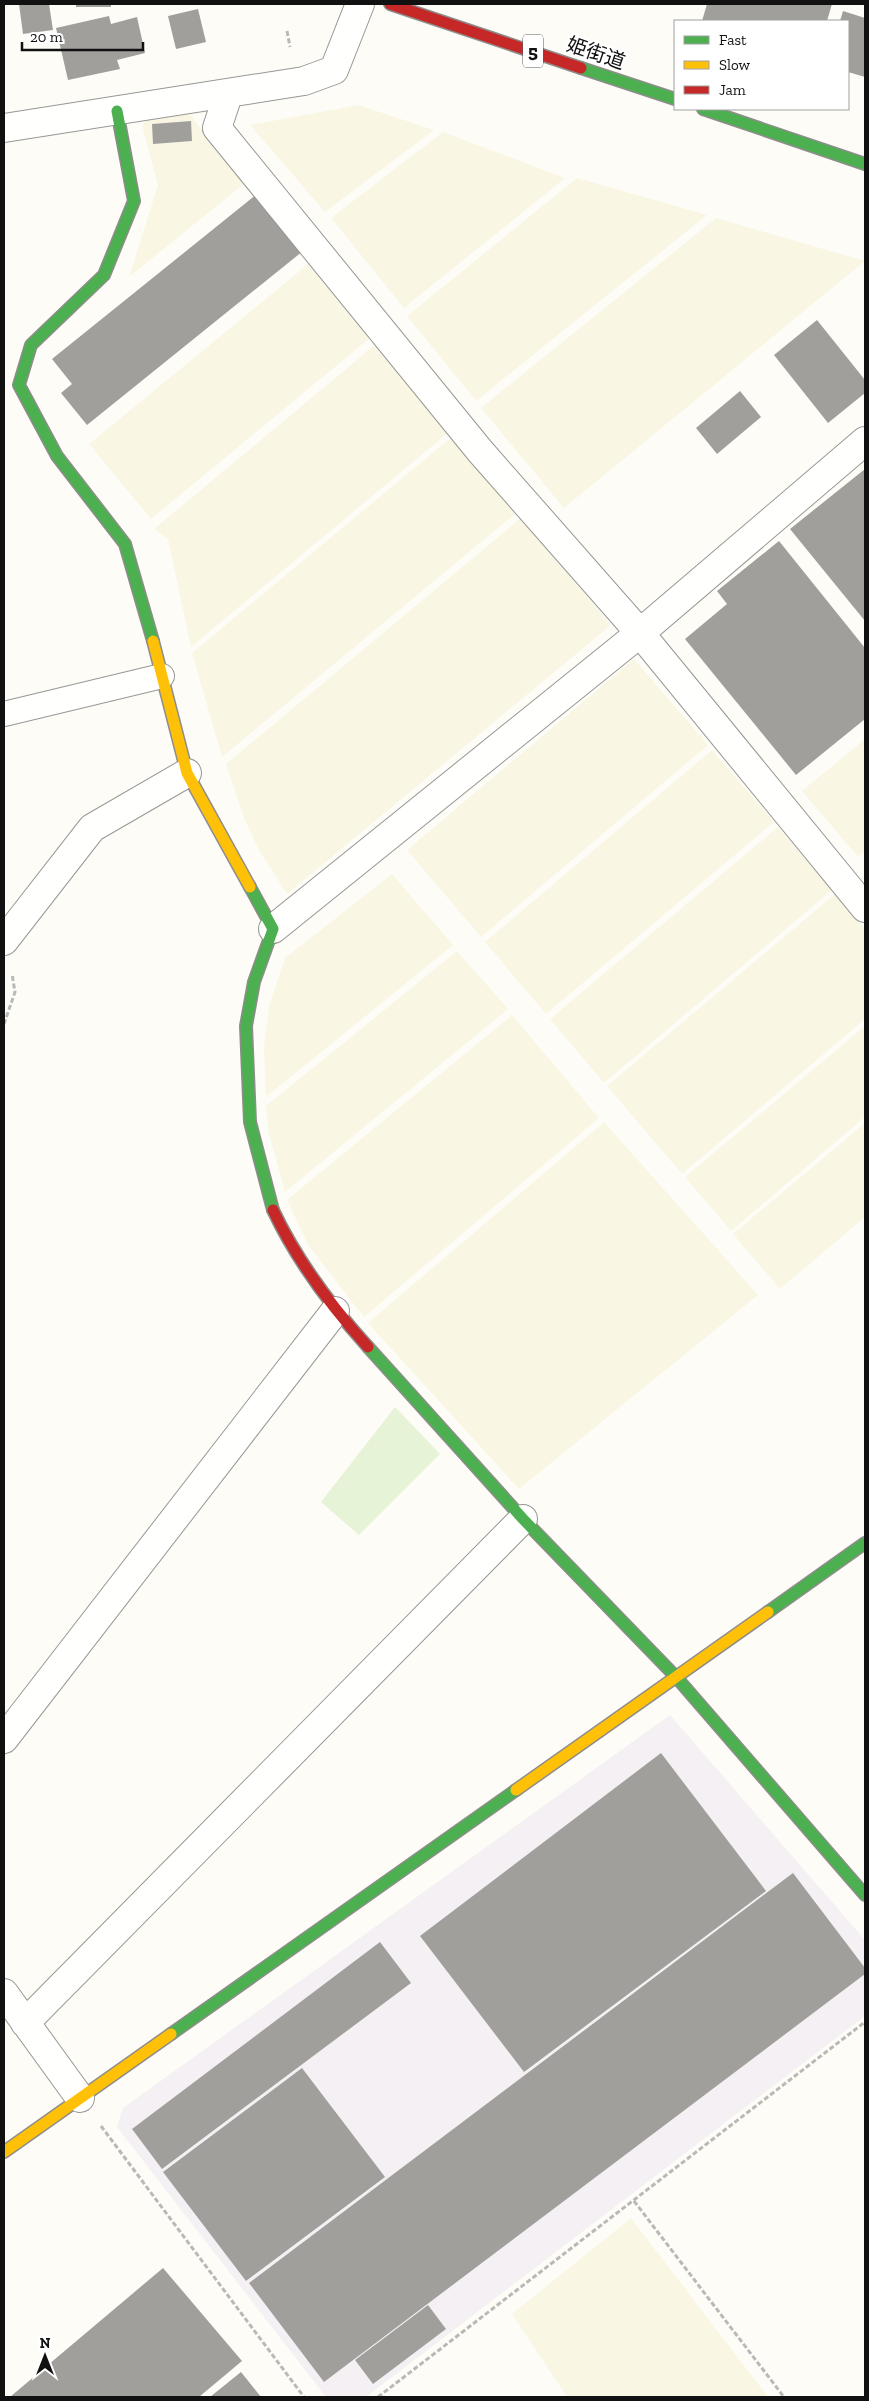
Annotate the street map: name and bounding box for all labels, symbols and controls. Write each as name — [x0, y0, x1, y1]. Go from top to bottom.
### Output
scale bar — [22, 20, 144, 52]
legend — [674, 20, 849, 110]
text: 20 m — [30, 28, 63, 46]
text: Fast — [719, 31, 747, 49]
street label: 姫街道 — [564, 32, 628, 74]
road number: 5 — [523, 34, 543, 68]
text: Slow — [719, 56, 751, 74]
text: Jam — [719, 81, 746, 99]
north arrow — [20, 2331, 70, 2381]
text: N — [40, 2335, 51, 2352]

